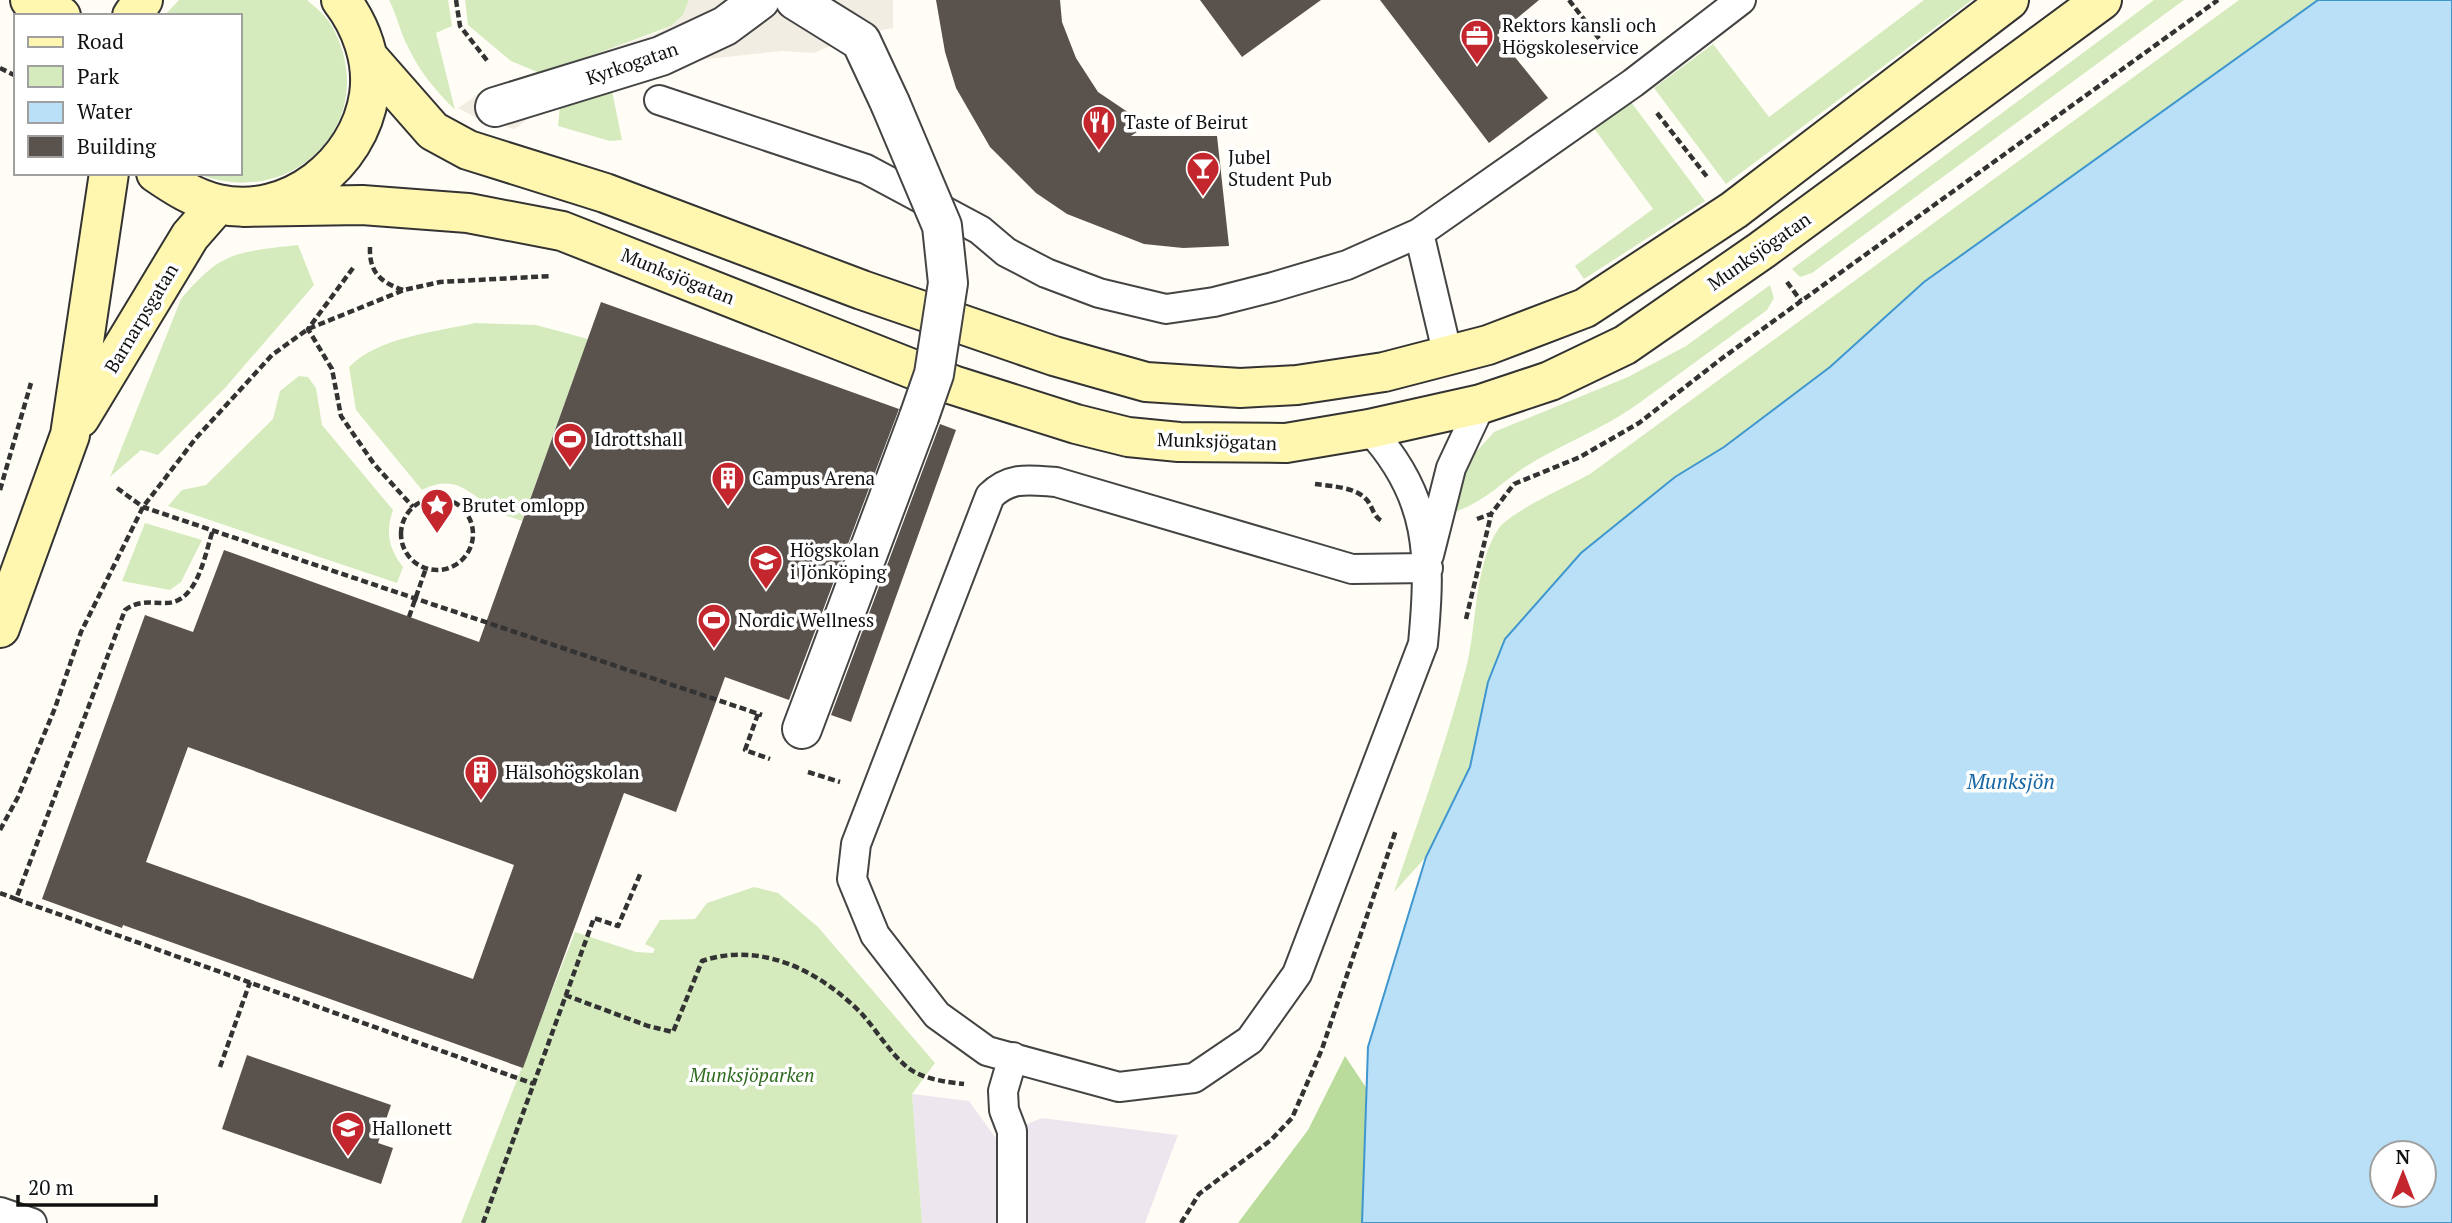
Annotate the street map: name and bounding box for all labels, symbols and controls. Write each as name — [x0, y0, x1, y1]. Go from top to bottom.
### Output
place label: Rektors kansli och Högskoleservice — [1502, 12, 1656, 59]
legend — [14, 14, 242, 175]
office icon: Rektors kansli och Högskoleservice — [1458, 17, 1496, 66]
text: Road — [77, 27, 124, 55]
street label: Kyrkogatan — [583, 35, 681, 90]
text: Park — [77, 62, 119, 90]
text: Water — [77, 97, 132, 125]
restaurant icon: Taste of Beirut — [1080, 103, 1118, 152]
place label: Taste of Beirut — [1124, 109, 1248, 134]
text: Building — [77, 132, 157, 160]
place label: Jubel Student Pub — [1228, 144, 1332, 191]
bar icon: Jubel Student Pub — [1184, 149, 1222, 198]
street label: Munksjögatan — [1702, 206, 1815, 295]
street label: Munksjögatan — [618, 241, 739, 310]
street label: Barnarpsgatan — [98, 258, 183, 377]
sports icon: Idrottshall — [551, 420, 589, 469]
place label: Idrottshall — [594, 426, 683, 451]
street label: Munksjögatan — [1157, 426, 1278, 455]
building icon: Campus Arena — [709, 459, 747, 508]
place label: Campus Arena — [752, 465, 875, 490]
place icon: Brutet omlopp — [418, 486, 456, 535]
place label: Brutet omlopp — [462, 492, 585, 517]
place label: Högskolan i Jönköping — [790, 537, 887, 584]
school or university icon: Högskolan i Jönköping — [747, 542, 785, 591]
sports icon: Nordic Wellness — [695, 601, 733, 650]
place label: Nordic Wellness — [738, 607, 874, 632]
building icon: Hälsohögskolan — [462, 753, 500, 802]
place label: Hälsohögskolan — [505, 759, 639, 784]
water label: Munksjön — [1966, 767, 2055, 795]
park label: Munksjöparken — [689, 1062, 814, 1087]
school or university icon: Hallonett — [329, 1109, 367, 1158]
place label: Hallonett — [372, 1115, 452, 1140]
north arrow — [2368, 1139, 2438, 1209]
text: N — [2396, 1144, 2411, 1169]
scale bar — [18, 1164, 156, 1208]
text: 20 m — [28, 1173, 74, 1201]

